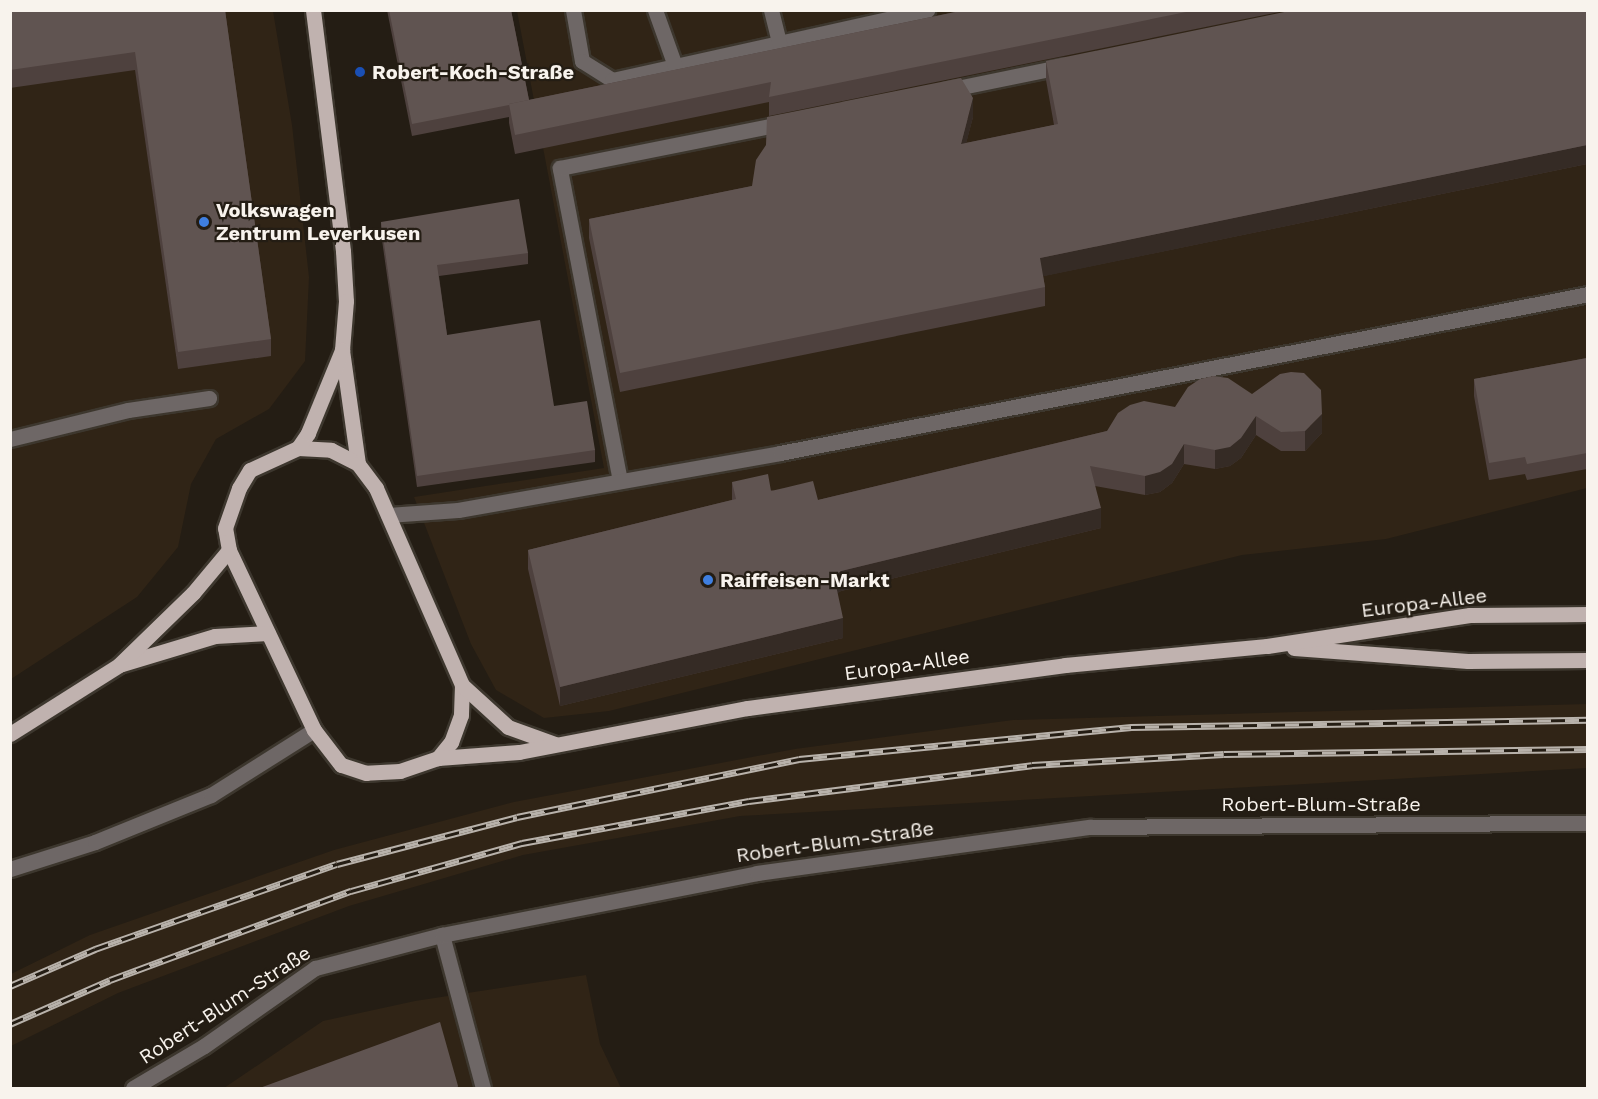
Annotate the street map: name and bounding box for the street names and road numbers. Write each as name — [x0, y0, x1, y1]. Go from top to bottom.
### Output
street label: Europa-Allee — [1360, 583, 1488, 623]
street label: Europa-Allee — [843, 644, 971, 686]
street label: Robert-Blum-Straße — [1221, 792, 1421, 816]
street label: Robert-Blum-Straße — [735, 816, 935, 868]
street label: Robert-Blum-Straße — [135, 941, 315, 1069]

